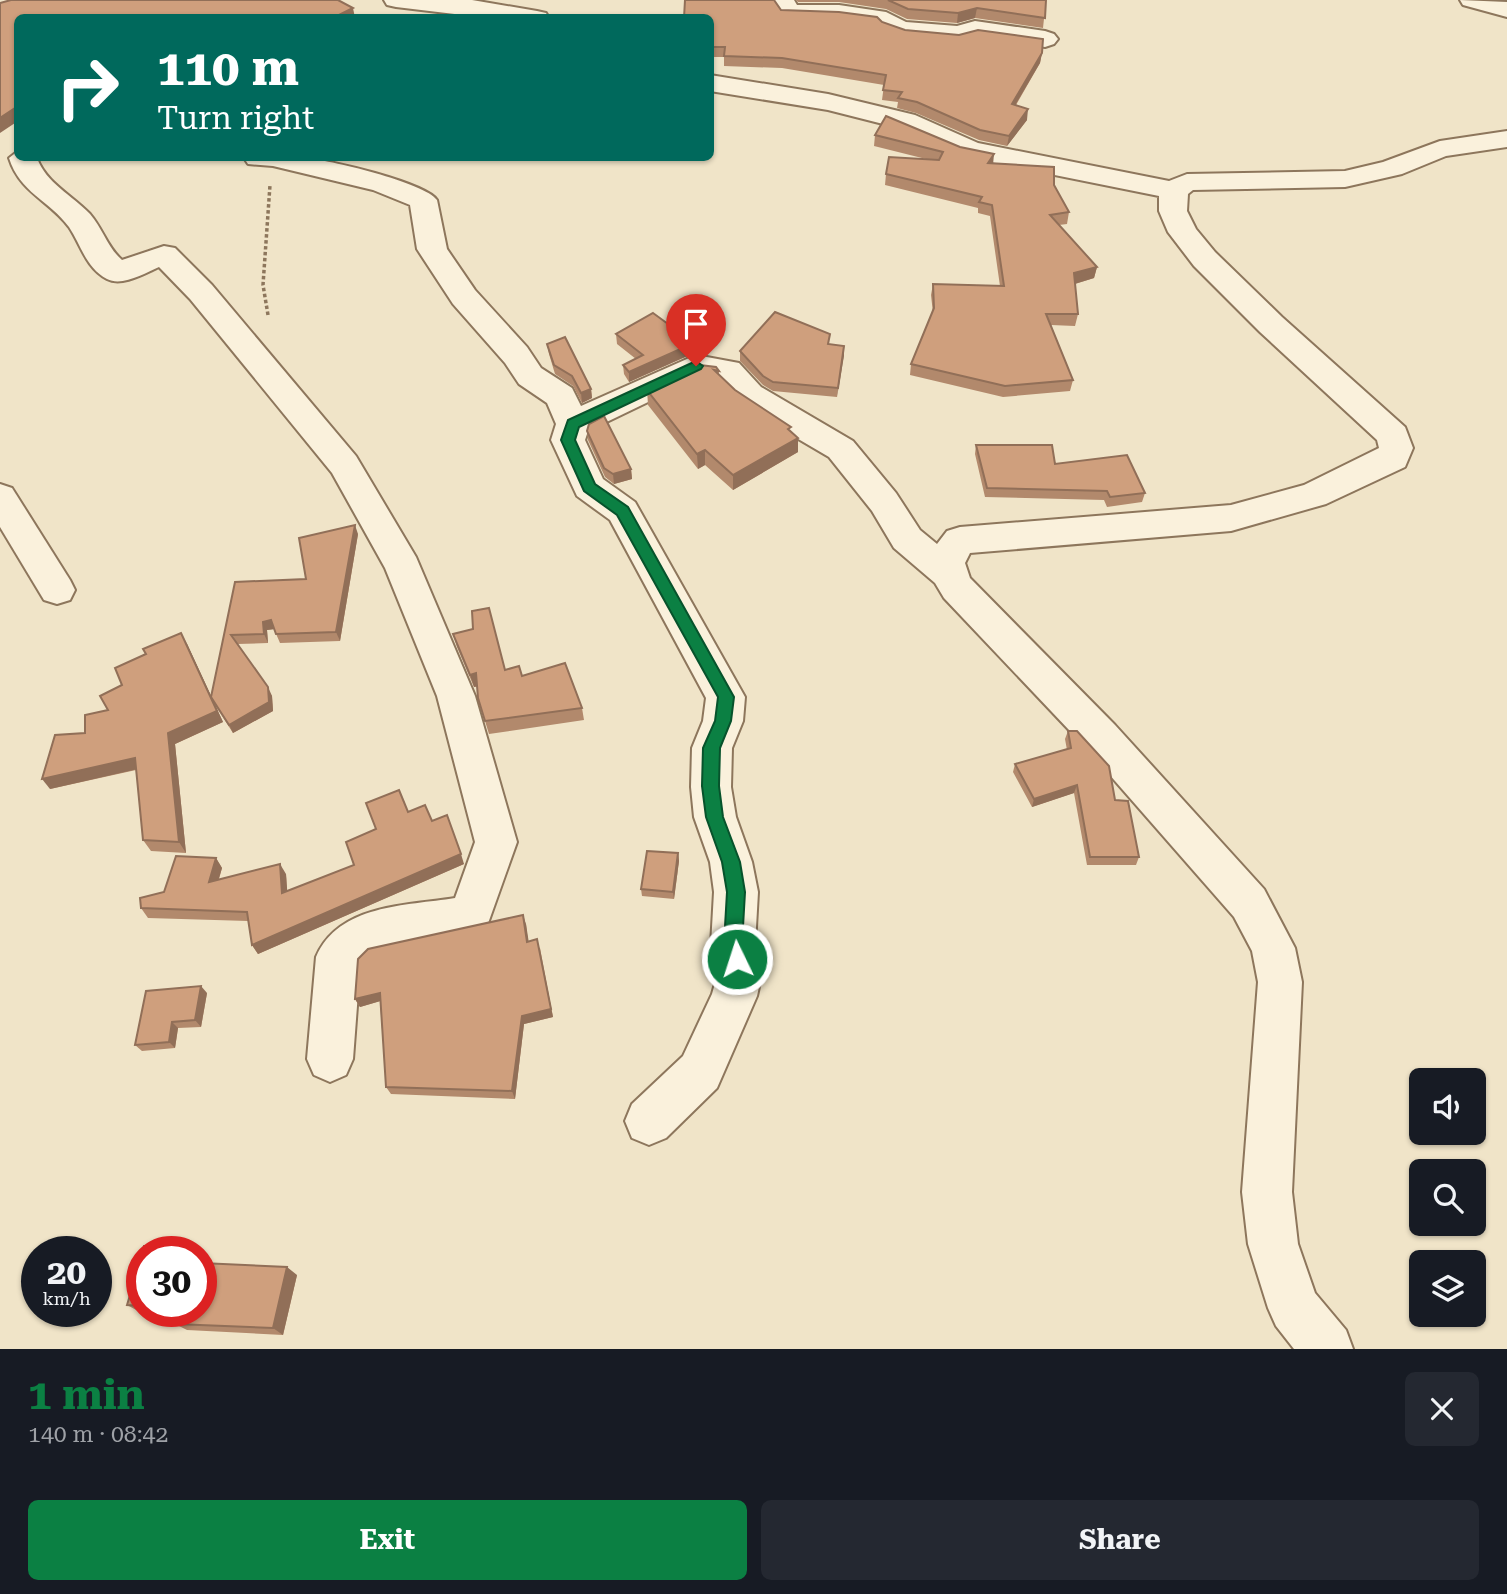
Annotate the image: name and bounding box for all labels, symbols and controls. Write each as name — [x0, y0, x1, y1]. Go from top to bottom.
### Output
text: 110 m — [157, 40, 299, 97]
icon: right — [42, 42, 133, 133]
text: Turn right — [157, 99, 314, 137]
pin — [666, 294, 726, 366]
icon: arrive — [677, 305, 715, 343]
position arrow — [700, 922, 774, 996]
map controls — [1409, 1068, 1486, 1327]
button: sound — [1409, 1068, 1486, 1145]
button: search — [1409, 1159, 1486, 1236]
speed limit sign: 30 — [126, 1236, 217, 1327]
button: layers — [1409, 1250, 1486, 1327]
text: 20 — [47, 1252, 86, 1293]
text: km/h — [42, 1288, 91, 1309]
text: 1 min — [28, 1370, 145, 1419]
button: close — [1405, 1372, 1479, 1446]
text: 140 m · 08:42 — [28, 1421, 168, 1448]
button: Exit — [28, 1500, 747, 1580]
button: Share — [761, 1500, 1479, 1580]

